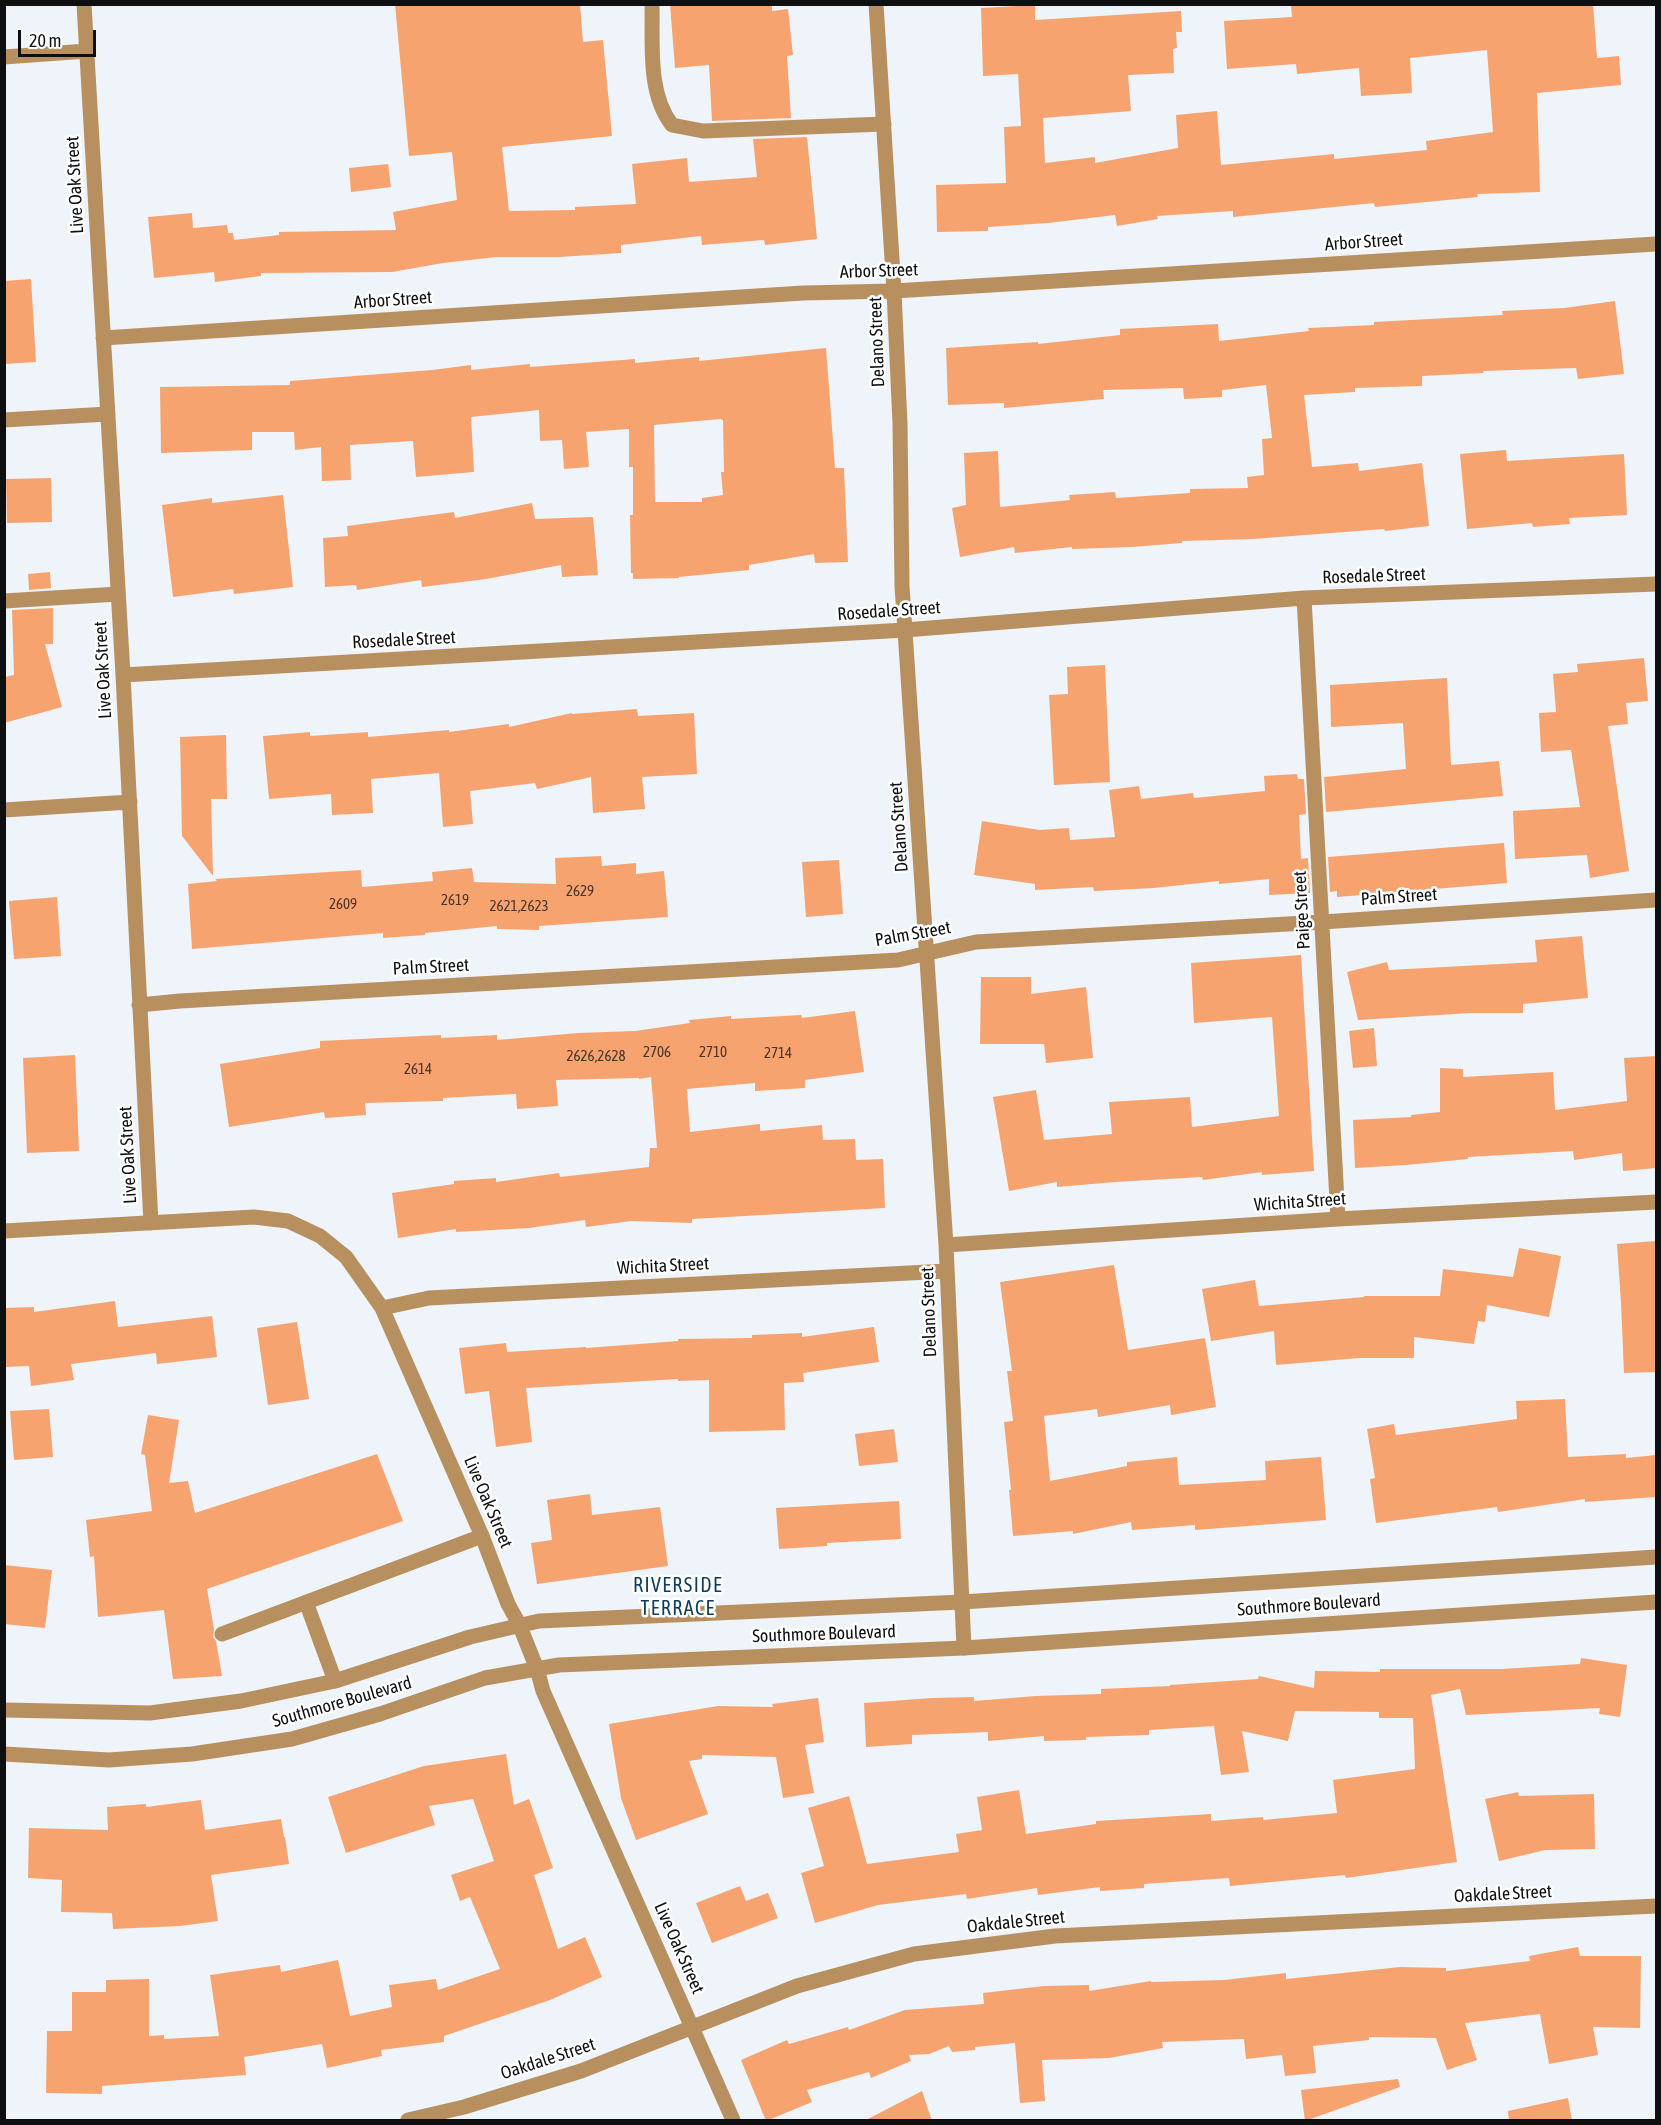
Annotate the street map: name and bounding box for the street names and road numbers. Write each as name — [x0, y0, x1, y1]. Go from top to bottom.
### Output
street label: Live Oak Street — [62, 136, 88, 234]
street label: Arbor Street — [1324, 228, 1404, 256]
street label: Arbor Street — [839, 259, 919, 283]
street label: Arbor Street — [353, 286, 433, 314]
street label: Delano Street — [865, 296, 889, 388]
street label: Rosedale Street — [1322, 563, 1426, 589]
street label: Rosedale Street — [837, 597, 941, 625]
street label: Live Oak Street — [90, 621, 116, 719]
street label: Rosedale Street — [352, 627, 456, 653]
street label: Delano Street — [885, 781, 913, 873]
street label: Paige Street — [1289, 870, 1315, 950]
street label: Palm Street — [1360, 884, 1438, 910]
street label: Palm Street — [873, 917, 953, 951]
street label: Palm Street — [392, 954, 470, 980]
street label: Live Oak Street — [115, 1106, 141, 1204]
street label: Wichita Street — [1253, 1188, 1347, 1216]
street label: Wichita Street — [616, 1253, 710, 1279]
street label: Delano Street — [917, 1266, 941, 1358]
street label: Live Oak Street — [459, 1453, 517, 1551]
street label: Southmore Boulevard — [1237, 1589, 1381, 1621]
street label: Southmore Boulevard — [752, 1621, 896, 1647]
street label: Southmore Boulevard — [270, 1672, 414, 1732]
street label: Oakdale Street — [1453, 1881, 1553, 1907]
street label: Live Oak Street — [649, 1899, 709, 1997]
street label: Oakdale Street — [966, 1906, 1066, 1938]
street label: Oakdale Street — [498, 2034, 598, 2084]

